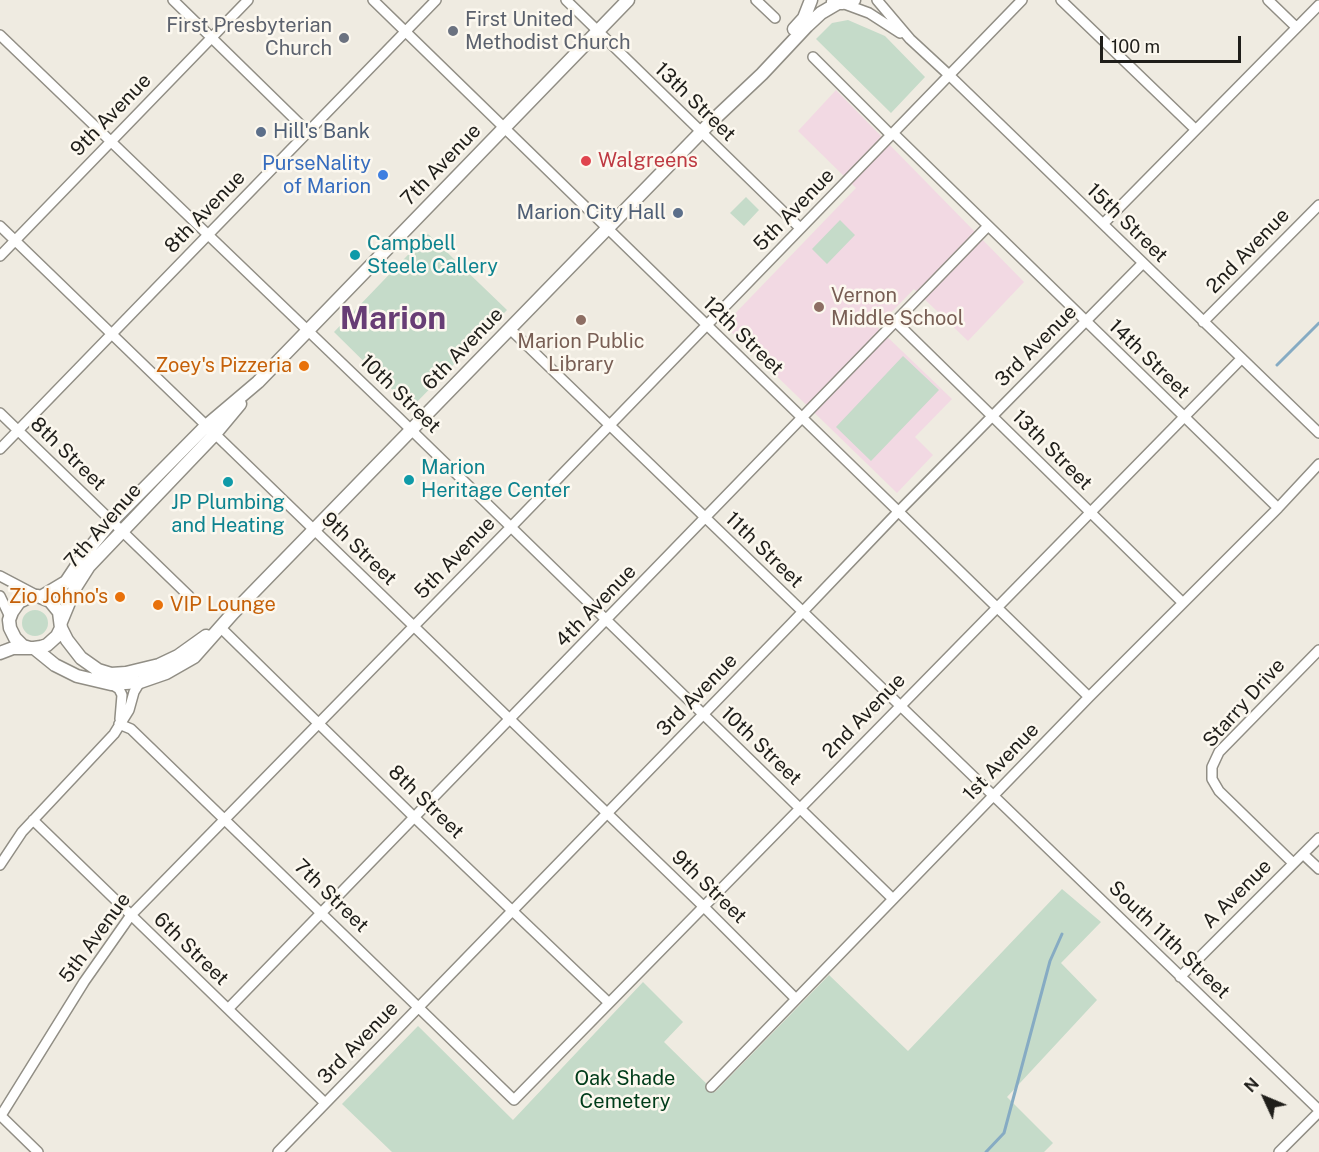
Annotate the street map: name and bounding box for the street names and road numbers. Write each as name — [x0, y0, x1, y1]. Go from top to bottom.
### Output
street label: 13th Street — [650, 57, 740, 147]
street label: 9th Avenue — [66, 69, 156, 161]
street label: 7th Avenue — [396, 119, 486, 211]
street label: 5th Avenue — [749, 164, 839, 256]
street label: 8th Avenue — [160, 166, 250, 258]
street label: 15th Street — [1081, 178, 1173, 268]
street label: 2nd Avenue — [1202, 203, 1294, 299]
street label: 12th Street — [698, 292, 788, 380]
street label: 3rd Avenue — [990, 300, 1082, 392]
street label: 6th Avenue — [418, 303, 508, 395]
street label: 14th Street — [1104, 314, 1194, 404]
street label: 10th Street — [355, 350, 445, 438]
street label: 13th Street — [1007, 405, 1097, 495]
street label: 8th Street — [25, 412, 111, 496]
street label: 7th Avenue — [60, 479, 146, 573]
street label: 9th Street — [316, 507, 402, 591]
street label: 11th Street — [720, 507, 808, 593]
street label: 5th Avenue — [410, 512, 500, 604]
street label: 4th Avenue — [551, 560, 641, 652]
street label: 3rd Avenue — [652, 649, 742, 741]
street label: Starry Drive — [1198, 654, 1290, 752]
street label: 2nd Avenue — [818, 668, 910, 764]
street label: 10th Street — [716, 702, 806, 790]
street label: 1st Avenue — [958, 718, 1044, 806]
street label: 8th Street — [383, 760, 469, 844]
street label: 9th Street — [666, 845, 752, 929]
street label: A Avenue — [1197, 854, 1277, 934]
street label: 7th Street — [289, 855, 373, 937]
street label: South 11th Street — [1103, 876, 1235, 1004]
street label: 5th Avenue — [54, 888, 136, 988]
street label: 6th Street — [148, 907, 234, 991]
street label: 3rd Avenue — [313, 997, 403, 1089]

